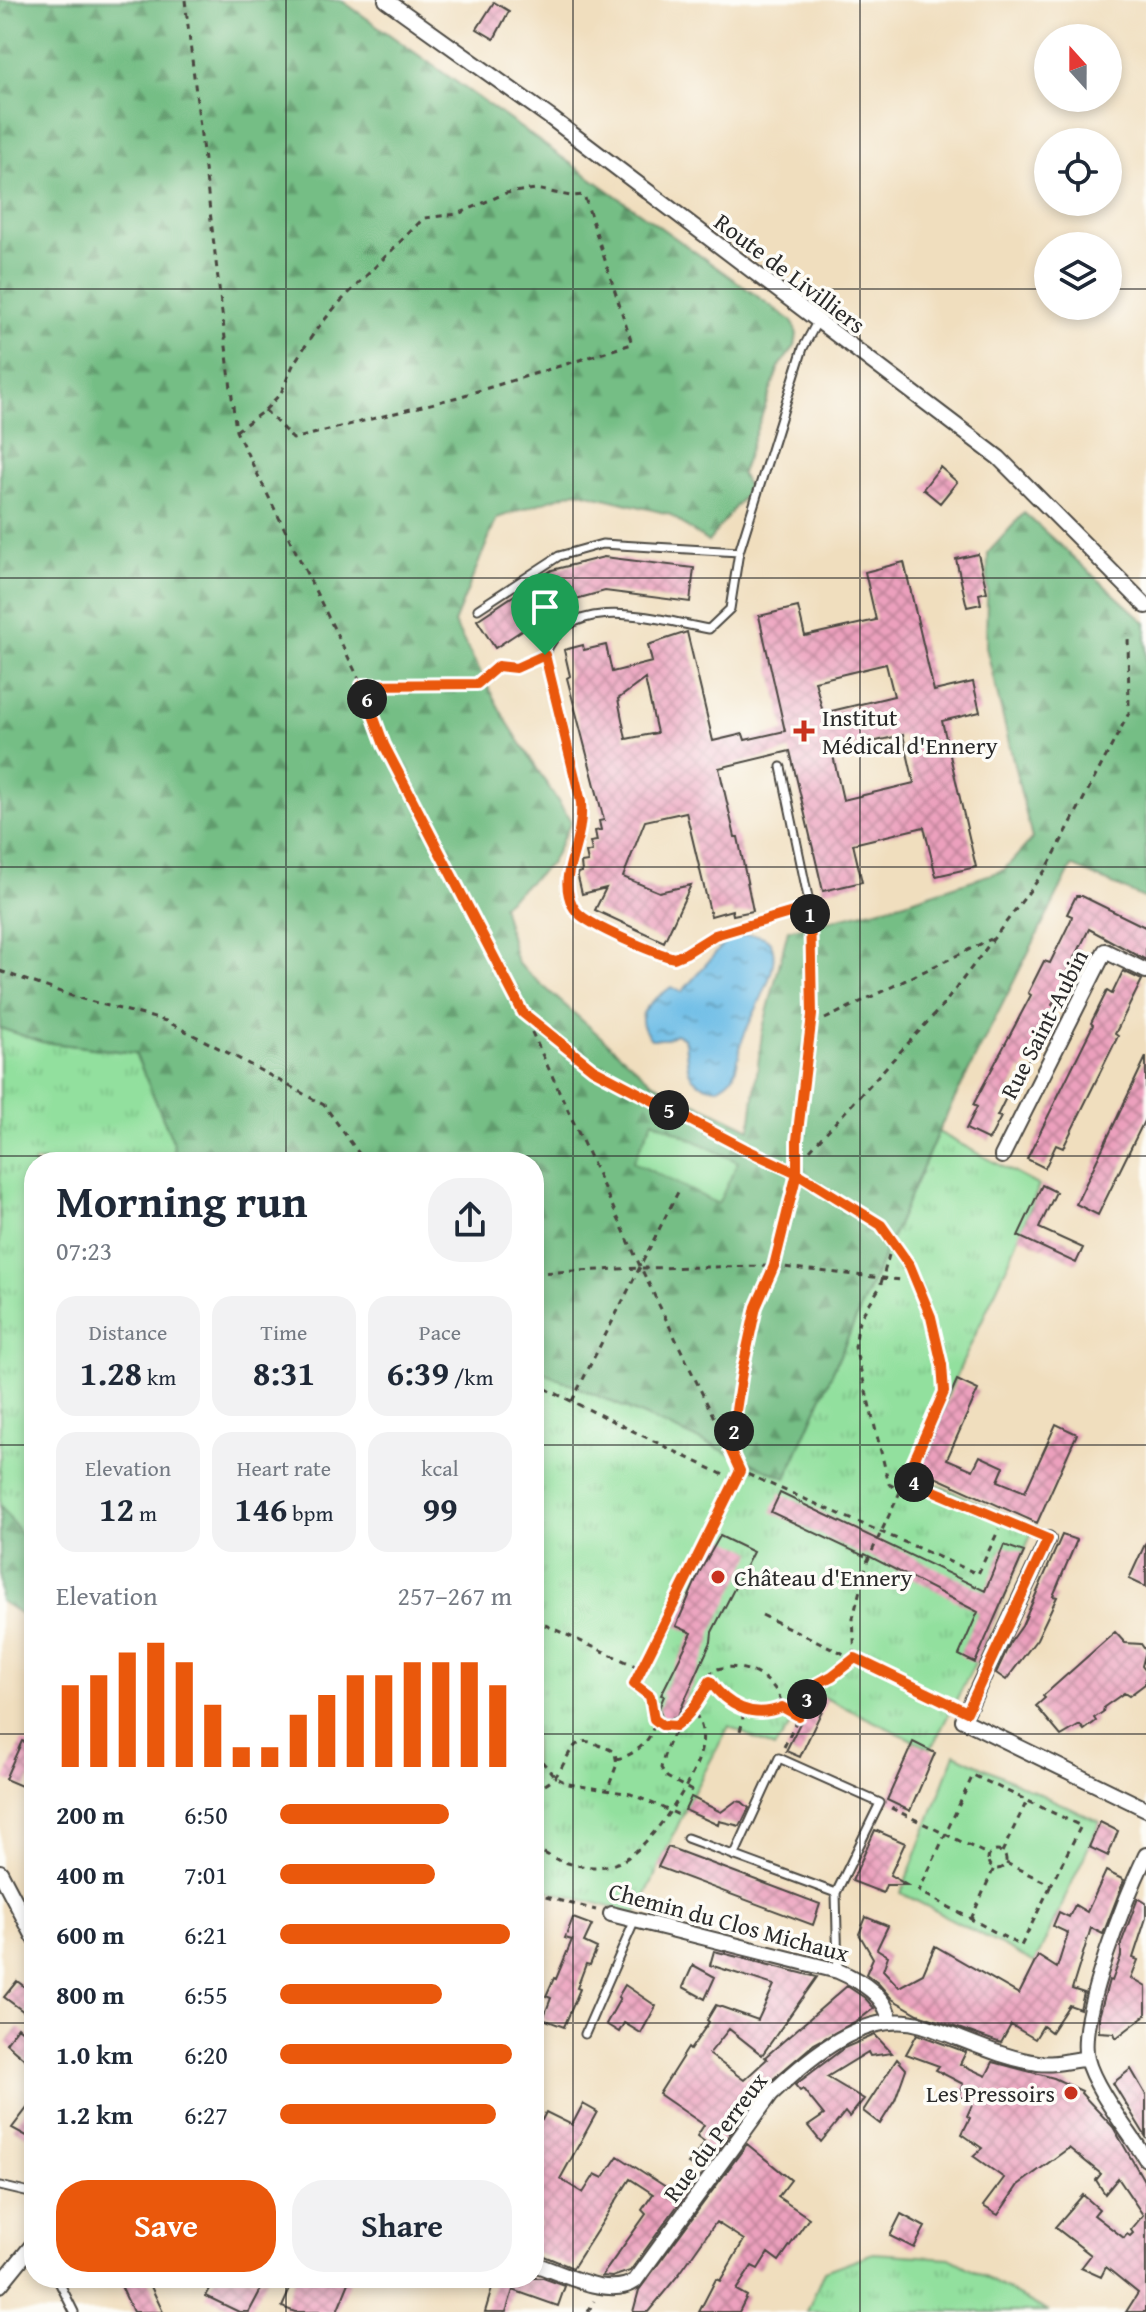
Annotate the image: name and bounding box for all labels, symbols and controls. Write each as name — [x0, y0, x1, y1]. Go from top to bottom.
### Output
north arrow — [1034, 24, 1122, 112]
map controls — [1034, 24, 1122, 320]
button: locate — [1034, 128, 1122, 216]
street label: Route de Livilliers — [707, 204, 873, 342]
button: layers — [1034, 232, 1122, 320]
pin — [511, 573, 579, 655]
icon: arrive — [523, 585, 567, 629]
pin: 6 — [347, 679, 387, 719]
text: 6 — [361, 683, 373, 715]
place label: Institut Médical d'Ennery — [822, 700, 998, 763]
marker: Institut Médical d'Ennery — [793, 720, 815, 742]
pin: 1 — [790, 894, 830, 934]
text: 1 — [804, 898, 816, 930]
street label: Rue Saint-Aubin — [991, 943, 1097, 1105]
pin: 5 — [649, 1090, 689, 1130]
text: 5 — [663, 1094, 675, 1126]
text: Morning run — [56, 1169, 307, 1233]
button: share — [428, 1178, 512, 1262]
text: 07:23 — [56, 1231, 112, 1270]
text: Distance — [89, 1316, 167, 1348]
text: Time — [261, 1316, 307, 1348]
text: Pace — [419, 1316, 461, 1348]
text: 1.28 — [80, 1348, 142, 1397]
text: 8:31 — [253, 1348, 315, 1397]
text: 6:39 — [387, 1348, 449, 1397]
text: km — [142, 1361, 176, 1393]
text: /km — [449, 1361, 493, 1393]
pin: 2 — [714, 1411, 754, 1451]
text: 2 — [728, 1415, 740, 1447]
text: Elevation — [85, 1452, 171, 1484]
text: Heart rate — [237, 1452, 331, 1484]
text: kcal — [421, 1452, 459, 1484]
pin: 4 — [894, 1462, 934, 1502]
text: 4 — [908, 1466, 920, 1498]
text: 12 — [99, 1484, 134, 1533]
text: 146 — [235, 1484, 287, 1533]
text: 99 — [422, 1484, 458, 1533]
text: m — [134, 1497, 157, 1529]
text: bpm — [287, 1497, 333, 1529]
place label: Château d'Ennery — [734, 1560, 912, 1595]
marker: Château d'Ennery — [709, 1568, 727, 1586]
text: Elevation — [56, 1576, 158, 1615]
text: 257–267 m — [398, 1576, 512, 1615]
pin: 3 — [787, 1679, 827, 1719]
text: 3 — [801, 1683, 813, 1715]
text: 200 m — [56, 1795, 124, 1834]
text: 6:50 — [184, 1795, 228, 1834]
text: 400 m — [56, 1855, 124, 1894]
text: 7:01 — [184, 1855, 228, 1894]
street label: Chemin du Clos Michaux — [605, 1873, 854, 1971]
text: 600 m — [56, 1915, 124, 1954]
text: 6:21 — [184, 1915, 228, 1954]
text: 800 m — [56, 1975, 124, 2014]
text: 6:55 — [184, 1975, 228, 2014]
text: 1.0 km — [56, 2035, 133, 2074]
text: 6:20 — [184, 2035, 228, 2074]
street label: Rue du Perreux — [655, 2064, 776, 2209]
place label: Les Pressoirs — [926, 2076, 1055, 2111]
marker: Les Pressoirs — [1062, 2084, 1080, 2102]
text: 1.2 km — [56, 2095, 133, 2134]
text: 6:27 — [184, 2095, 228, 2134]
button: Save — [56, 2180, 276, 2272]
button: Share — [292, 2180, 512, 2272]

